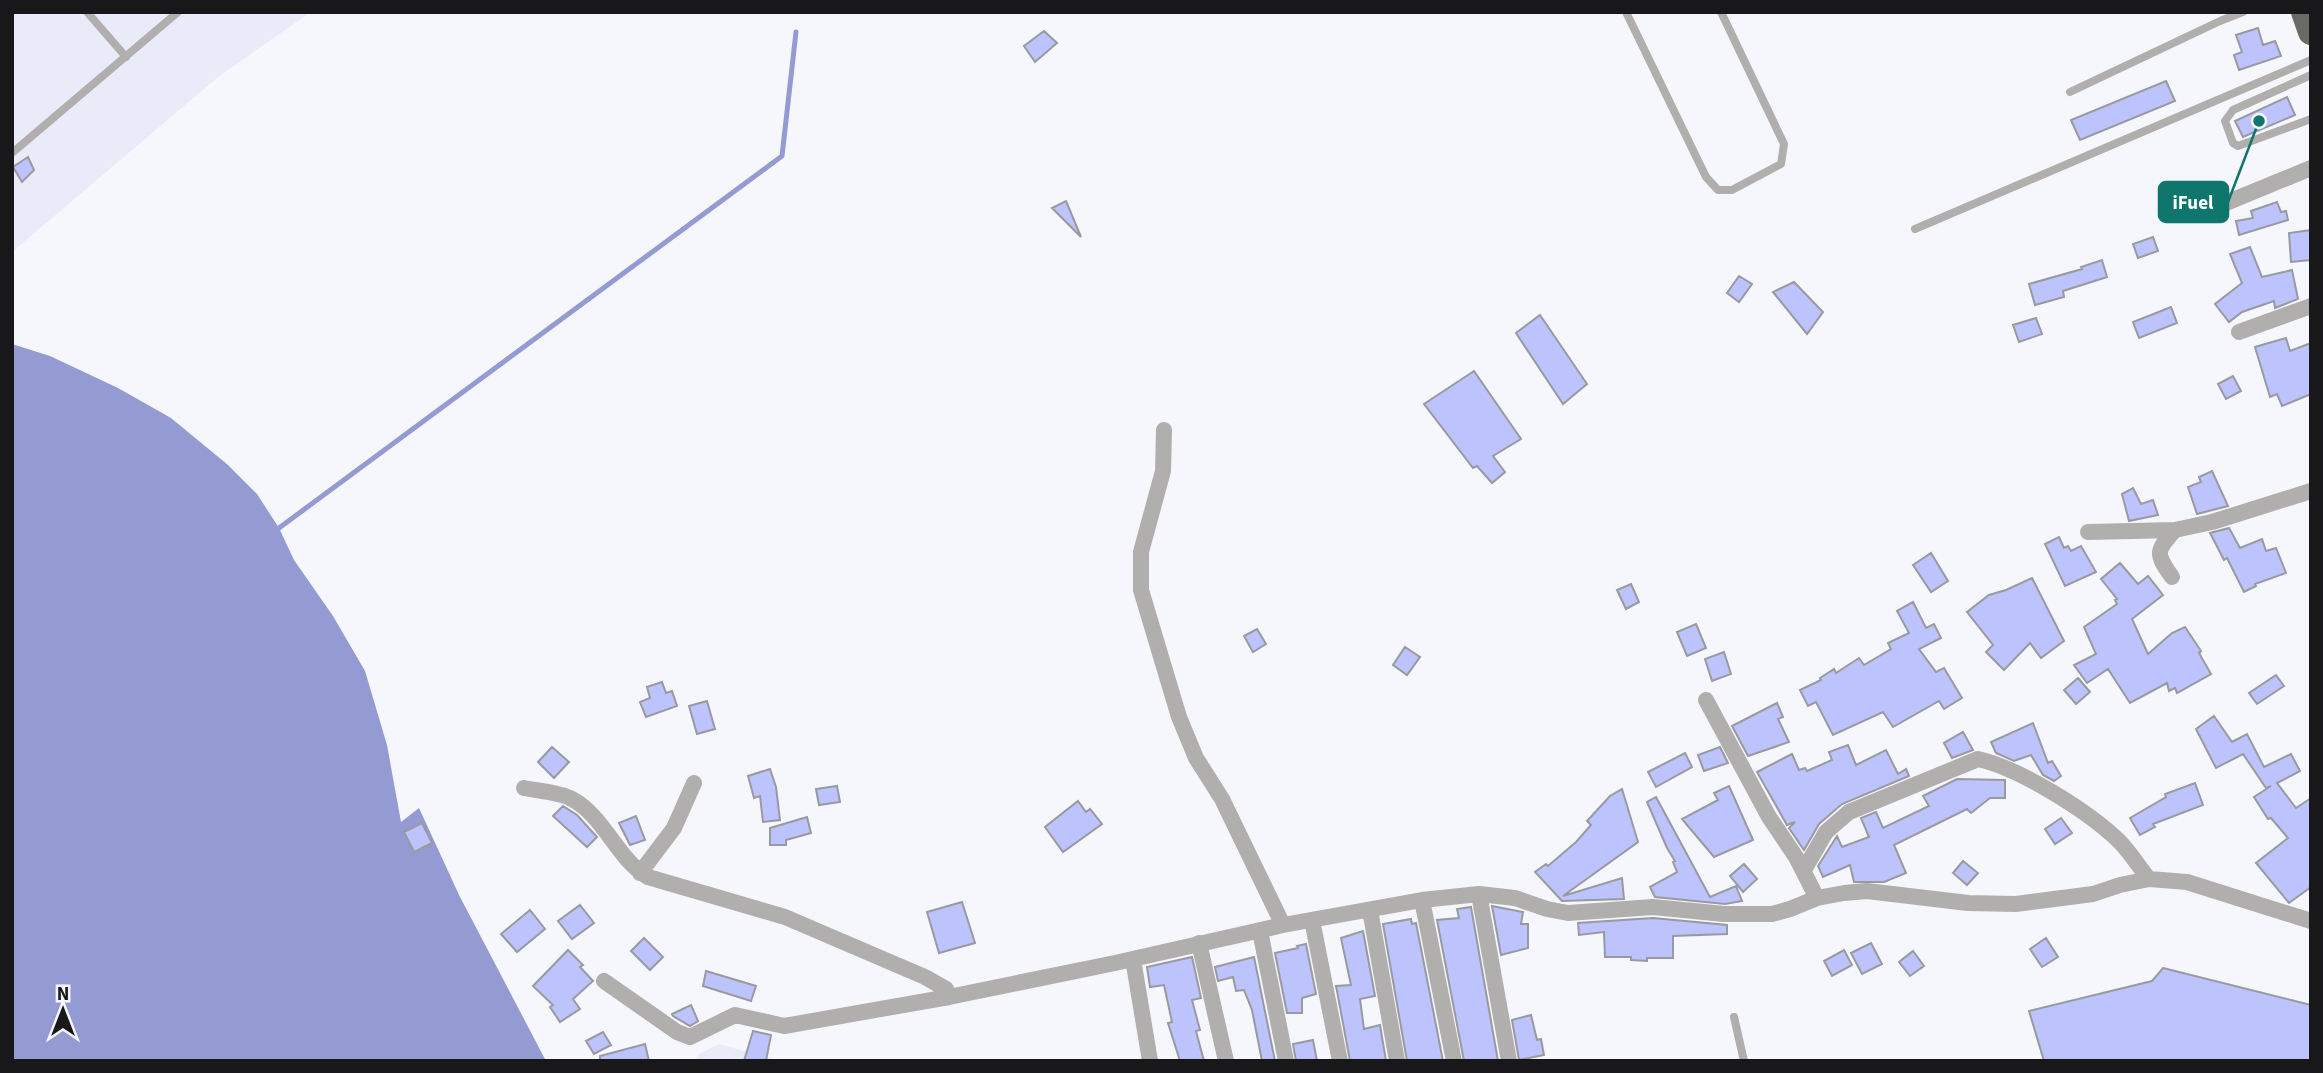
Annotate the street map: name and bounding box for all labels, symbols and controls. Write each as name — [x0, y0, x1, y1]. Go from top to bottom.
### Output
callout: iFuel — [2159, 182, 2228, 222]
text: iFuel — [2173, 190, 2214, 217]
north arrow — [28, 975, 98, 1045]
text: N — [57, 981, 69, 1008]

